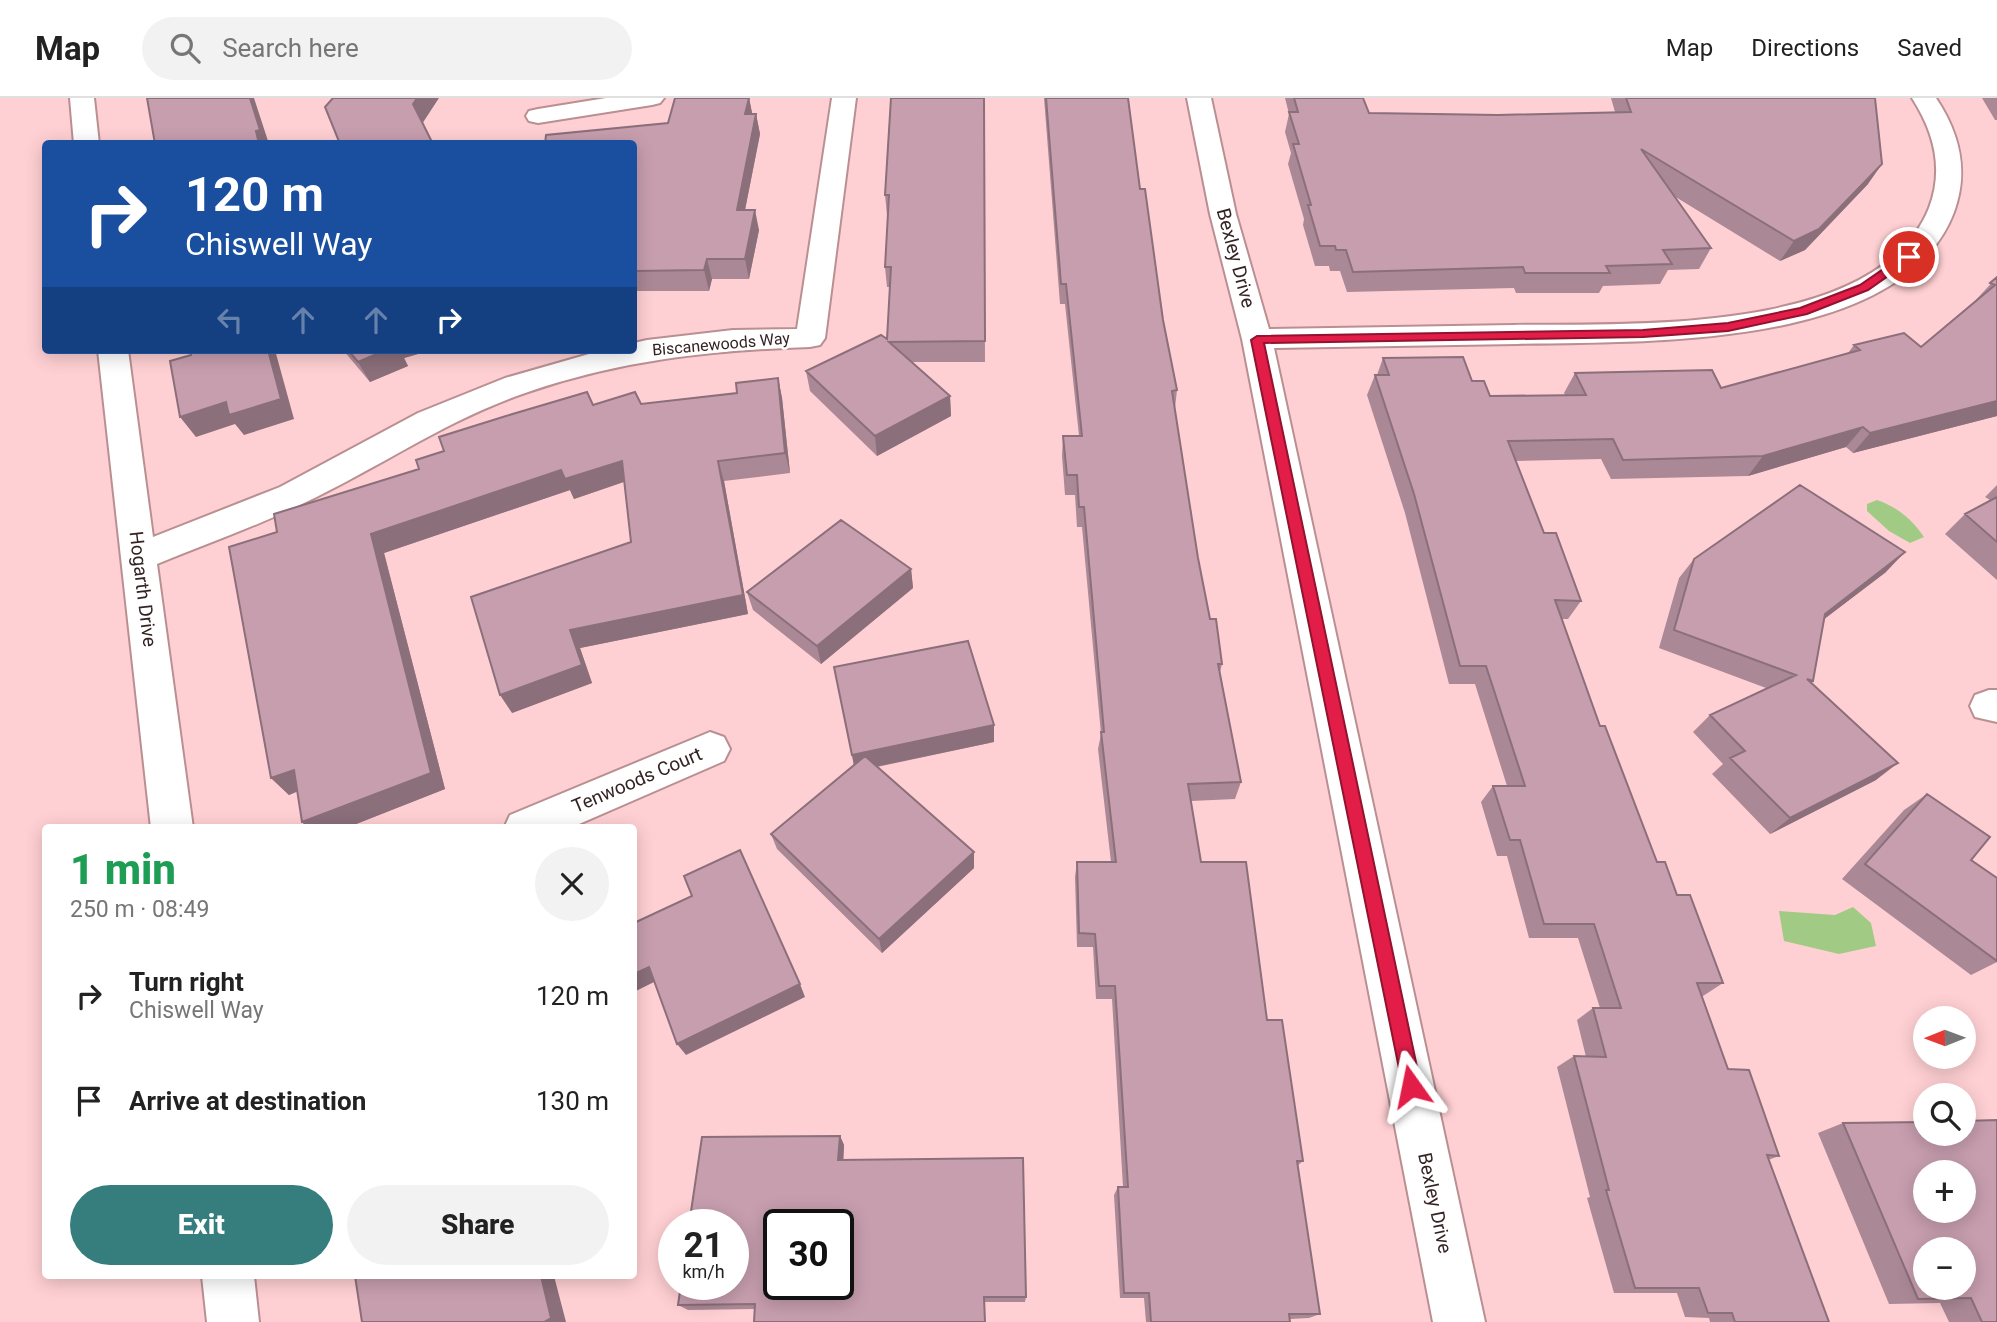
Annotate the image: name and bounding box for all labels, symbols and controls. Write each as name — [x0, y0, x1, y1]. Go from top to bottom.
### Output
search box — [142, 17, 632, 80]
text: Map — [35, 29, 100, 68]
icon: search — [166, 29, 204, 67]
text: Search here — [222, 33, 359, 63]
text: Map — [1666, 34, 1713, 62]
text: Directions — [1751, 34, 1859, 62]
text: Saved — [1897, 34, 1962, 62]
text: 120 m — [185, 166, 324, 223]
icon: right — [70, 168, 161, 259]
street label: Bexley Drive — [1212, 206, 1260, 310]
text: Chiswell Way — [185, 225, 372, 263]
pin — [1879, 227, 1939, 287]
icon: arrive — [1890, 238, 1928, 276]
icon: left — [211, 301, 249, 339]
icon: ahead — [284, 301, 322, 339]
icon: ahead — [357, 301, 395, 339]
icon: right — [430, 301, 468, 339]
street label: Biscanewoods Way — [651, 328, 791, 359]
street label: Hogarth Drive — [124, 530, 162, 648]
street label: Tenwoods Court — [569, 742, 705, 818]
text: 1 min — [70, 845, 176, 894]
button: close — [535, 847, 609, 921]
text: 250 m · 08:49 — [70, 896, 209, 923]
text: Turn right — [129, 967, 244, 997]
icon: right — [70, 977, 108, 1015]
text: 120 m — [536, 981, 609, 1011]
text: Chiswell Way — [129, 997, 264, 1024]
north arrow — [1913, 1006, 1976, 1069]
map controls — [1913, 1006, 1976, 1300]
position arrow — [1374, 1049, 1448, 1123]
icon: arrive — [70, 1082, 108, 1120]
button: search — [1913, 1083, 1976, 1146]
text: Arrive at destination — [129, 1086, 366, 1116]
text: 130 m — [536, 1086, 609, 1116]
street label: Bexley Drive — [1413, 1151, 1457, 1255]
button: + — [1913, 1160, 1976, 1223]
button: Exit — [70, 1185, 333, 1265]
button: Share — [347, 1185, 609, 1265]
speed limit sign: 30 — [763, 1209, 854, 1300]
text: 21 — [683, 1225, 724, 1266]
button: − — [1913, 1237, 1976, 1300]
text: km/h — [682, 1261, 725, 1282]

